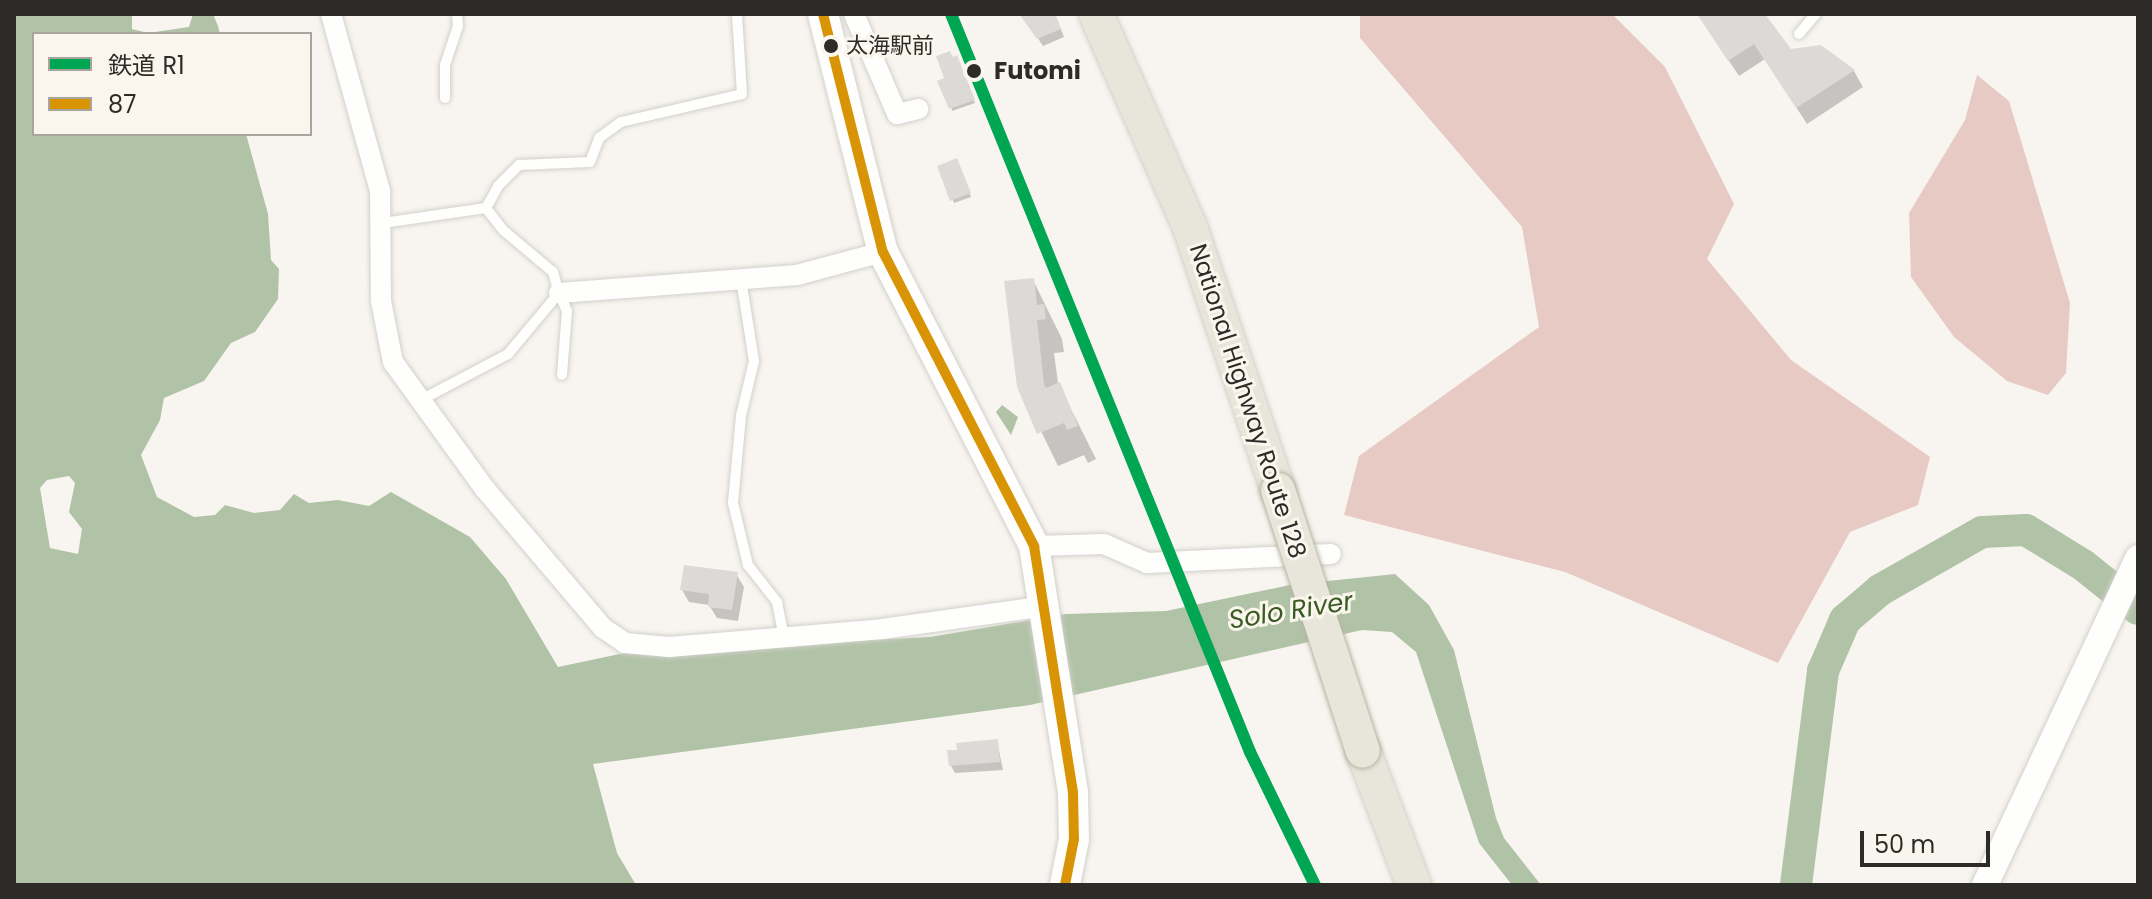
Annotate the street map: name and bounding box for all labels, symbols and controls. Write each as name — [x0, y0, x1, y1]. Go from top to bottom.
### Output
legend — [32, 32, 312, 136]
place label: 太海駅前 — [846, 33, 934, 59]
marker: 太海駅前 — [823, 38, 839, 54]
text: 鉄道 R1 — [108, 49, 185, 82]
place label: Futomi — [994, 57, 1081, 85]
marker: Futomi — [961, 58, 987, 84]
text: 87 — [108, 88, 136, 121]
street label: National Highway Route 128 — [1183, 240, 1313, 562]
water label: Solo River — [1227, 586, 1355, 636]
scale bar — [1864, 815, 1994, 865]
text: 50 m — [1874, 828, 1935, 861]

